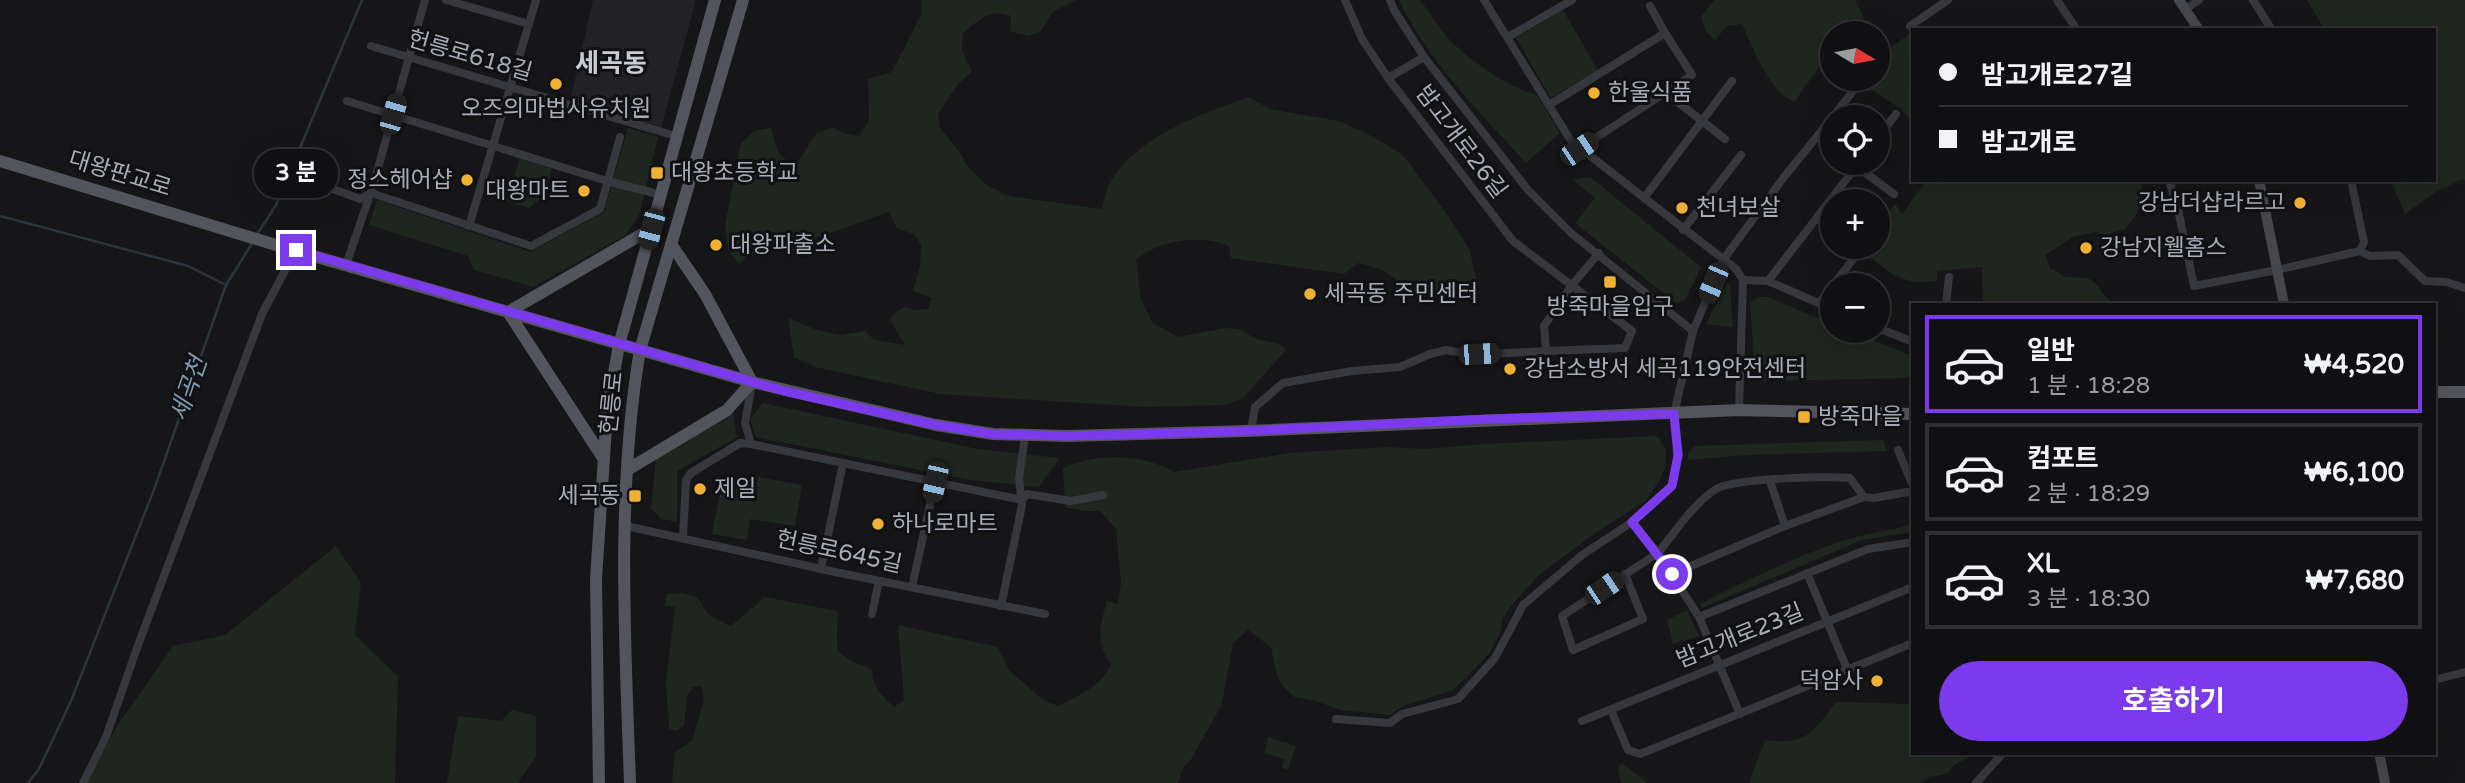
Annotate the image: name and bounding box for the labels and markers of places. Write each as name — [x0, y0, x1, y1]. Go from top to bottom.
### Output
marker: 오즈의마법사유치원 — [548, 76, 564, 92]
place label: 한울식품 — [1608, 79, 1693, 107]
marker: 한울식품 — [1586, 85, 1602, 101]
place label: 오즈의마법사유치원 — [461, 95, 651, 123]
place label: 대왕초등학교 — [671, 159, 798, 187]
marker: 대왕초등학교 — [649, 165, 665, 181]
place label: 정스헤어샵 — [347, 166, 453, 194]
marker: 정스헤어샵 — [459, 172, 475, 188]
place label: 대왕마트 — [485, 177, 570, 205]
marker: 대왕마트 — [576, 183, 592, 199]
place label: 강남더샵라르고 — [2138, 189, 2286, 217]
place label: 천녀보살 — [1696, 194, 1781, 222]
marker: 강남더샵라르고 — [2292, 195, 2308, 211]
marker: 천녀보살 — [1674, 200, 1690, 216]
place label: 대왕파출소 — [730, 231, 836, 259]
place label: 강남지웰홈스 — [2100, 234, 2227, 262]
marker: 대왕파출소 — [708, 237, 724, 253]
marker: 강남지웰홈스 — [2078, 240, 2094, 256]
marker: 방죽마을입구 — [1602, 274, 1618, 290]
place label: 세곡동 주민센터 — [1324, 280, 1478, 308]
marker: 세곡동 주민센터 — [1302, 286, 1318, 302]
place label: 방죽마을입구 — [1547, 293, 1673, 321]
place label: 강남소방서 세곡119안전센터 — [1524, 355, 1806, 383]
marker: 강남소방서 세곡119안전센터 — [1502, 361, 1518, 377]
place label: 방죽마을 — [1818, 403, 1903, 431]
marker: 방죽마을 — [1796, 409, 1812, 425]
place label: 제일 — [714, 475, 756, 503]
marker: 제일 — [692, 481, 708, 497]
place label: 세곡동 — [558, 482, 621, 510]
marker: 세곡동 — [627, 488, 643, 504]
place label: 하나로마트 — [892, 510, 998, 538]
marker: 하나로마트 — [870, 516, 886, 532]
place label: 덕암사 — [1800, 667, 1863, 695]
marker: 덕암사 — [1869, 673, 1885, 689]

